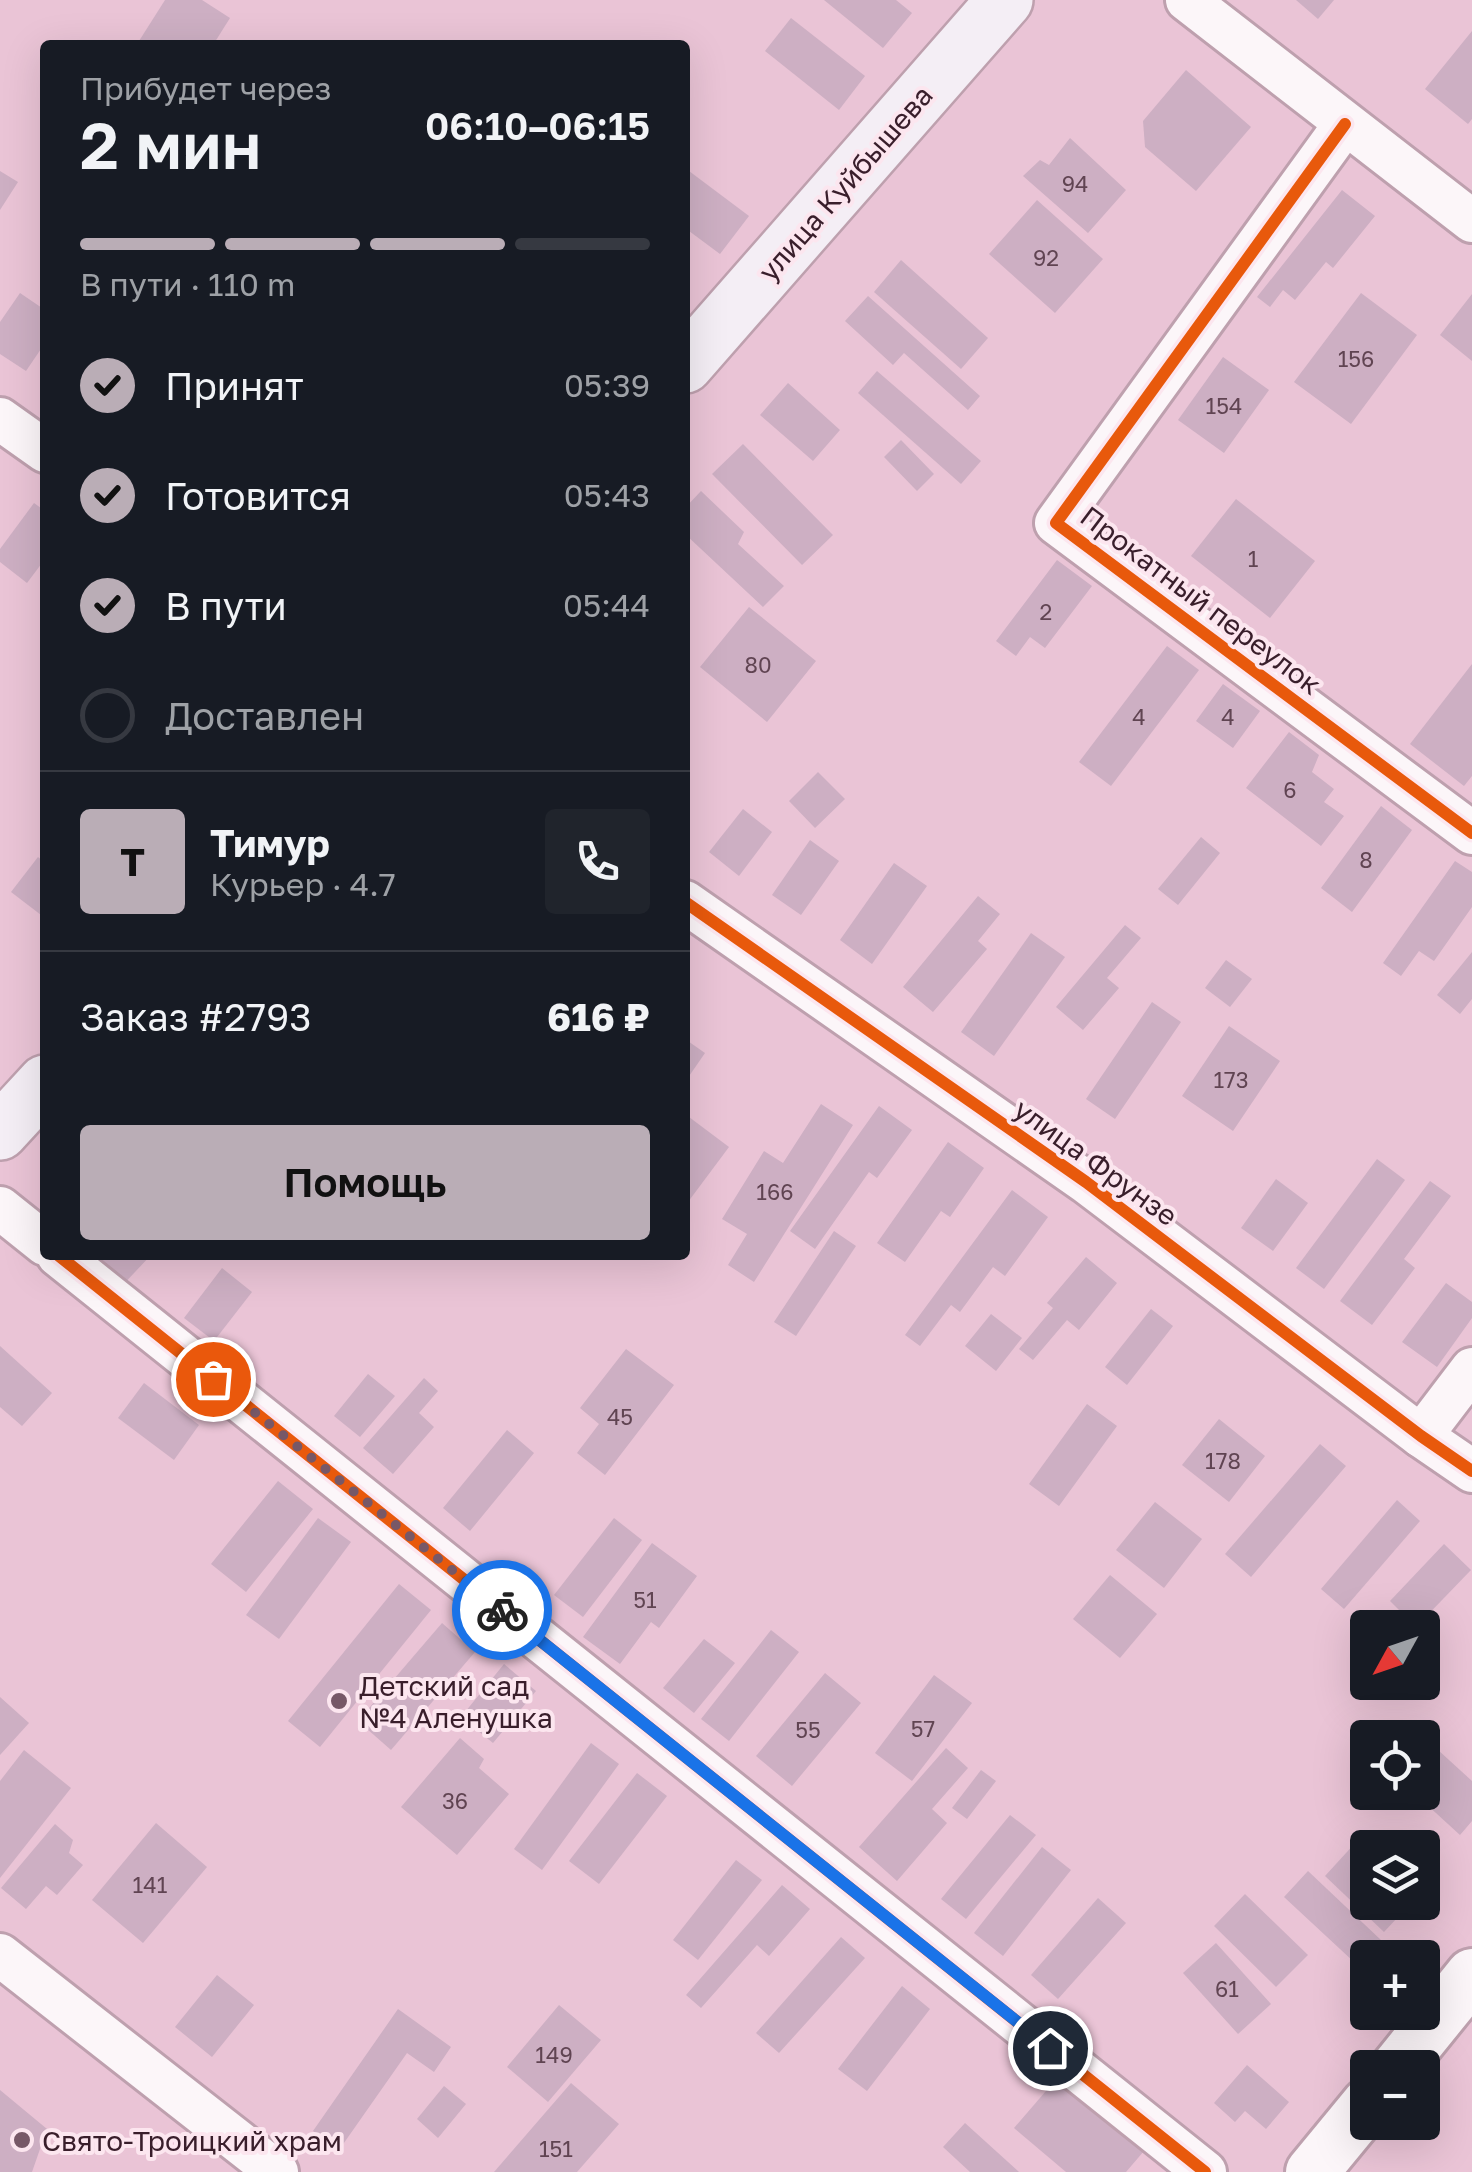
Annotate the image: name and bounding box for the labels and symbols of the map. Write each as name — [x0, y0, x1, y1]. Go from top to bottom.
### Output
street label: улица Куйбышева — [751, 79, 939, 287]
house number: 94 — [1062, 170, 1088, 197]
house number: 92 — [1033, 244, 1059, 271]
house number: 156 — [1338, 345, 1374, 372]
house number: 154 — [1206, 392, 1242, 419]
street label: Прокатный переулок — [1074, 499, 1328, 701]
house number: 1 — [1248, 545, 1259, 572]
house number: 2 — [1040, 598, 1052, 625]
house number: 80 — [744, 651, 772, 678]
house number: 4 — [1132, 703, 1146, 730]
house number: 4 — [1221, 703, 1235, 730]
house number: 6 — [1283, 776, 1297, 803]
house number: 8 — [1359, 846, 1373, 873]
house number: 173 — [1213, 1066, 1249, 1093]
street label: улица Фрунзе — [1008, 1092, 1184, 1232]
house number: 166 — [756, 1178, 794, 1205]
pin — [171, 1337, 256, 1422]
house number: 45 — [607, 1403, 633, 1430]
house number: 178 — [1205, 1447, 1241, 1474]
courier — [452, 1560, 552, 1660]
house number: 51 — [633, 1586, 657, 1613]
north arrow — [1350, 1610, 1440, 1700]
place label: Детский сад №4 Аленушка — [359, 1669, 553, 1734]
marker: Детский сад №4 Аленушка — [328, 1690, 350, 1712]
house number: 57 — [911, 1715, 935, 1742]
house number: 55 — [795, 1716, 821, 1743]
house number: 36 — [442, 1787, 468, 1814]
house number: 141 — [133, 1871, 168, 1898]
house number: 61 — [1215, 1975, 1239, 2002]
pin — [1008, 2006, 1093, 2091]
house number: 149 — [535, 2041, 573, 2068]
place label: Свято-Троицкий храм — [42, 2124, 342, 2157]
marker: Свято-Троицкий храм — [11, 2129, 33, 2151]
house number: 151 — [539, 2135, 573, 2162]

